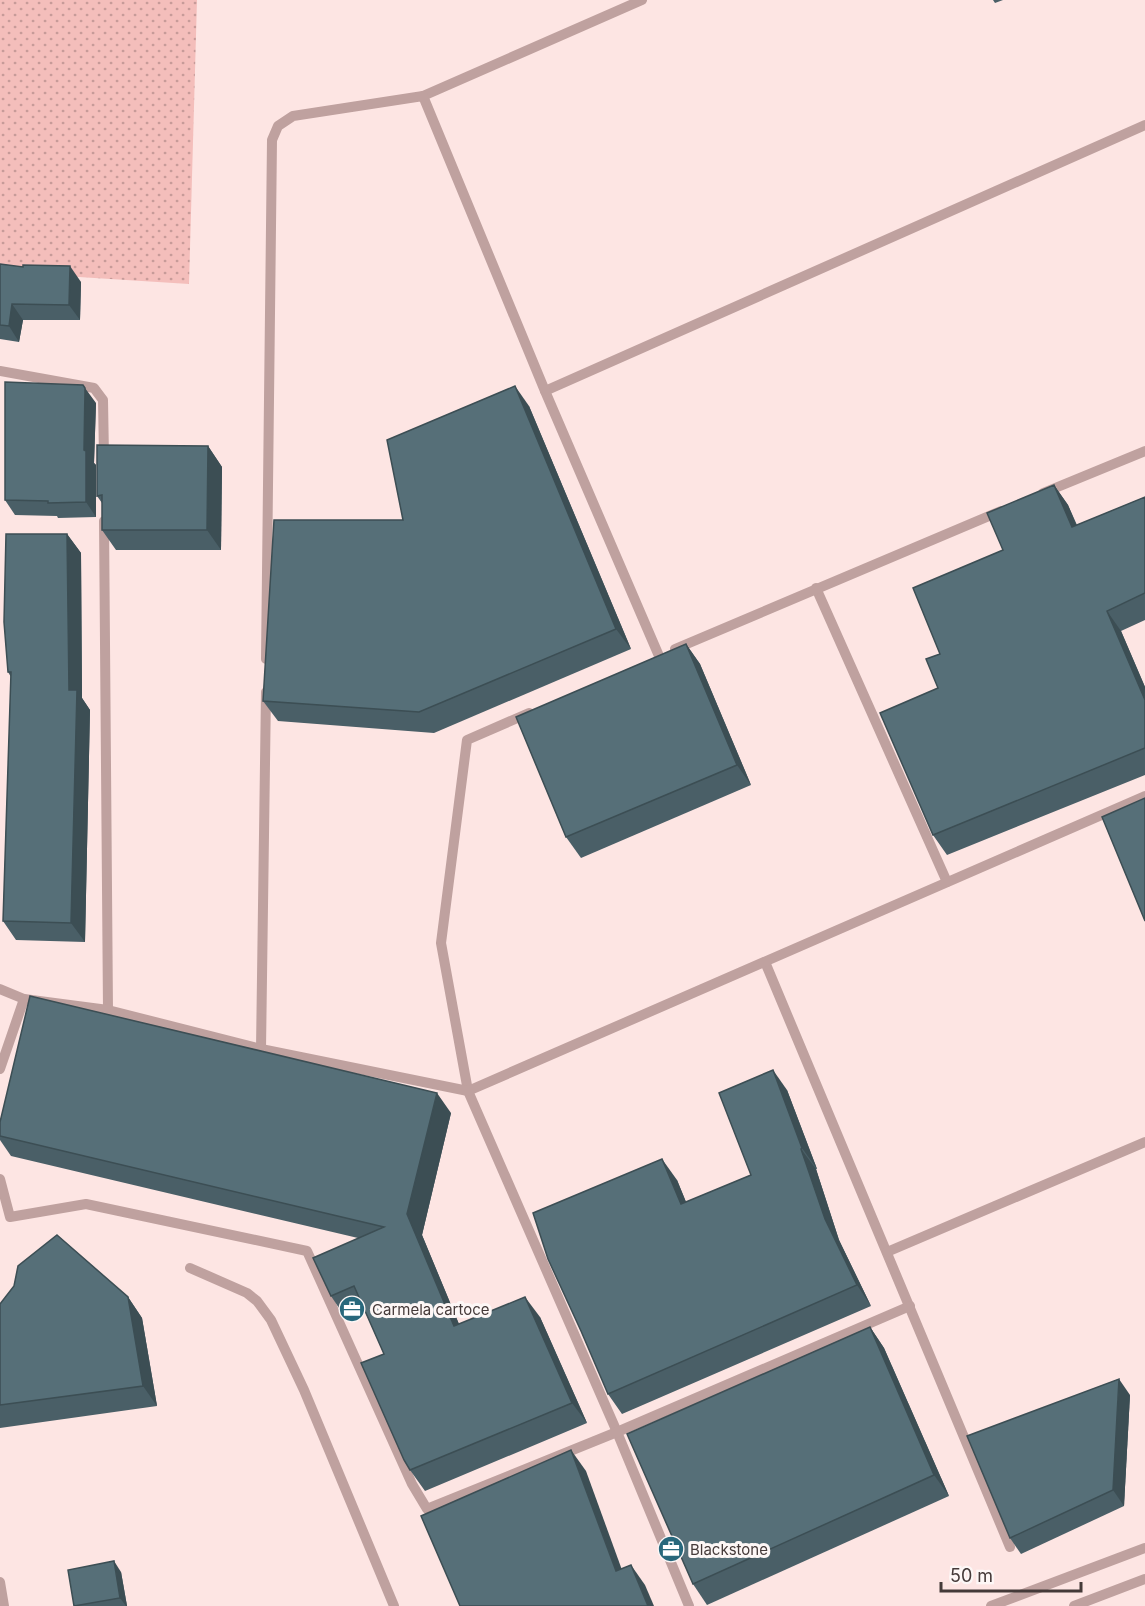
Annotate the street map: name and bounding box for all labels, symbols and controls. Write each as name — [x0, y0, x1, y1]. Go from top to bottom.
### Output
office icon: Carmela cartoce — [337, 1294, 367, 1324]
place label: Carmela cartoce — [372, 1300, 490, 1319]
office icon: Blackstone — [656, 1534, 686, 1564]
place label: Blackstone — [690, 1540, 768, 1559]
scale bar — [941, 1555, 1080, 1593]
text: 50 m — [950, 1565, 993, 1586]

